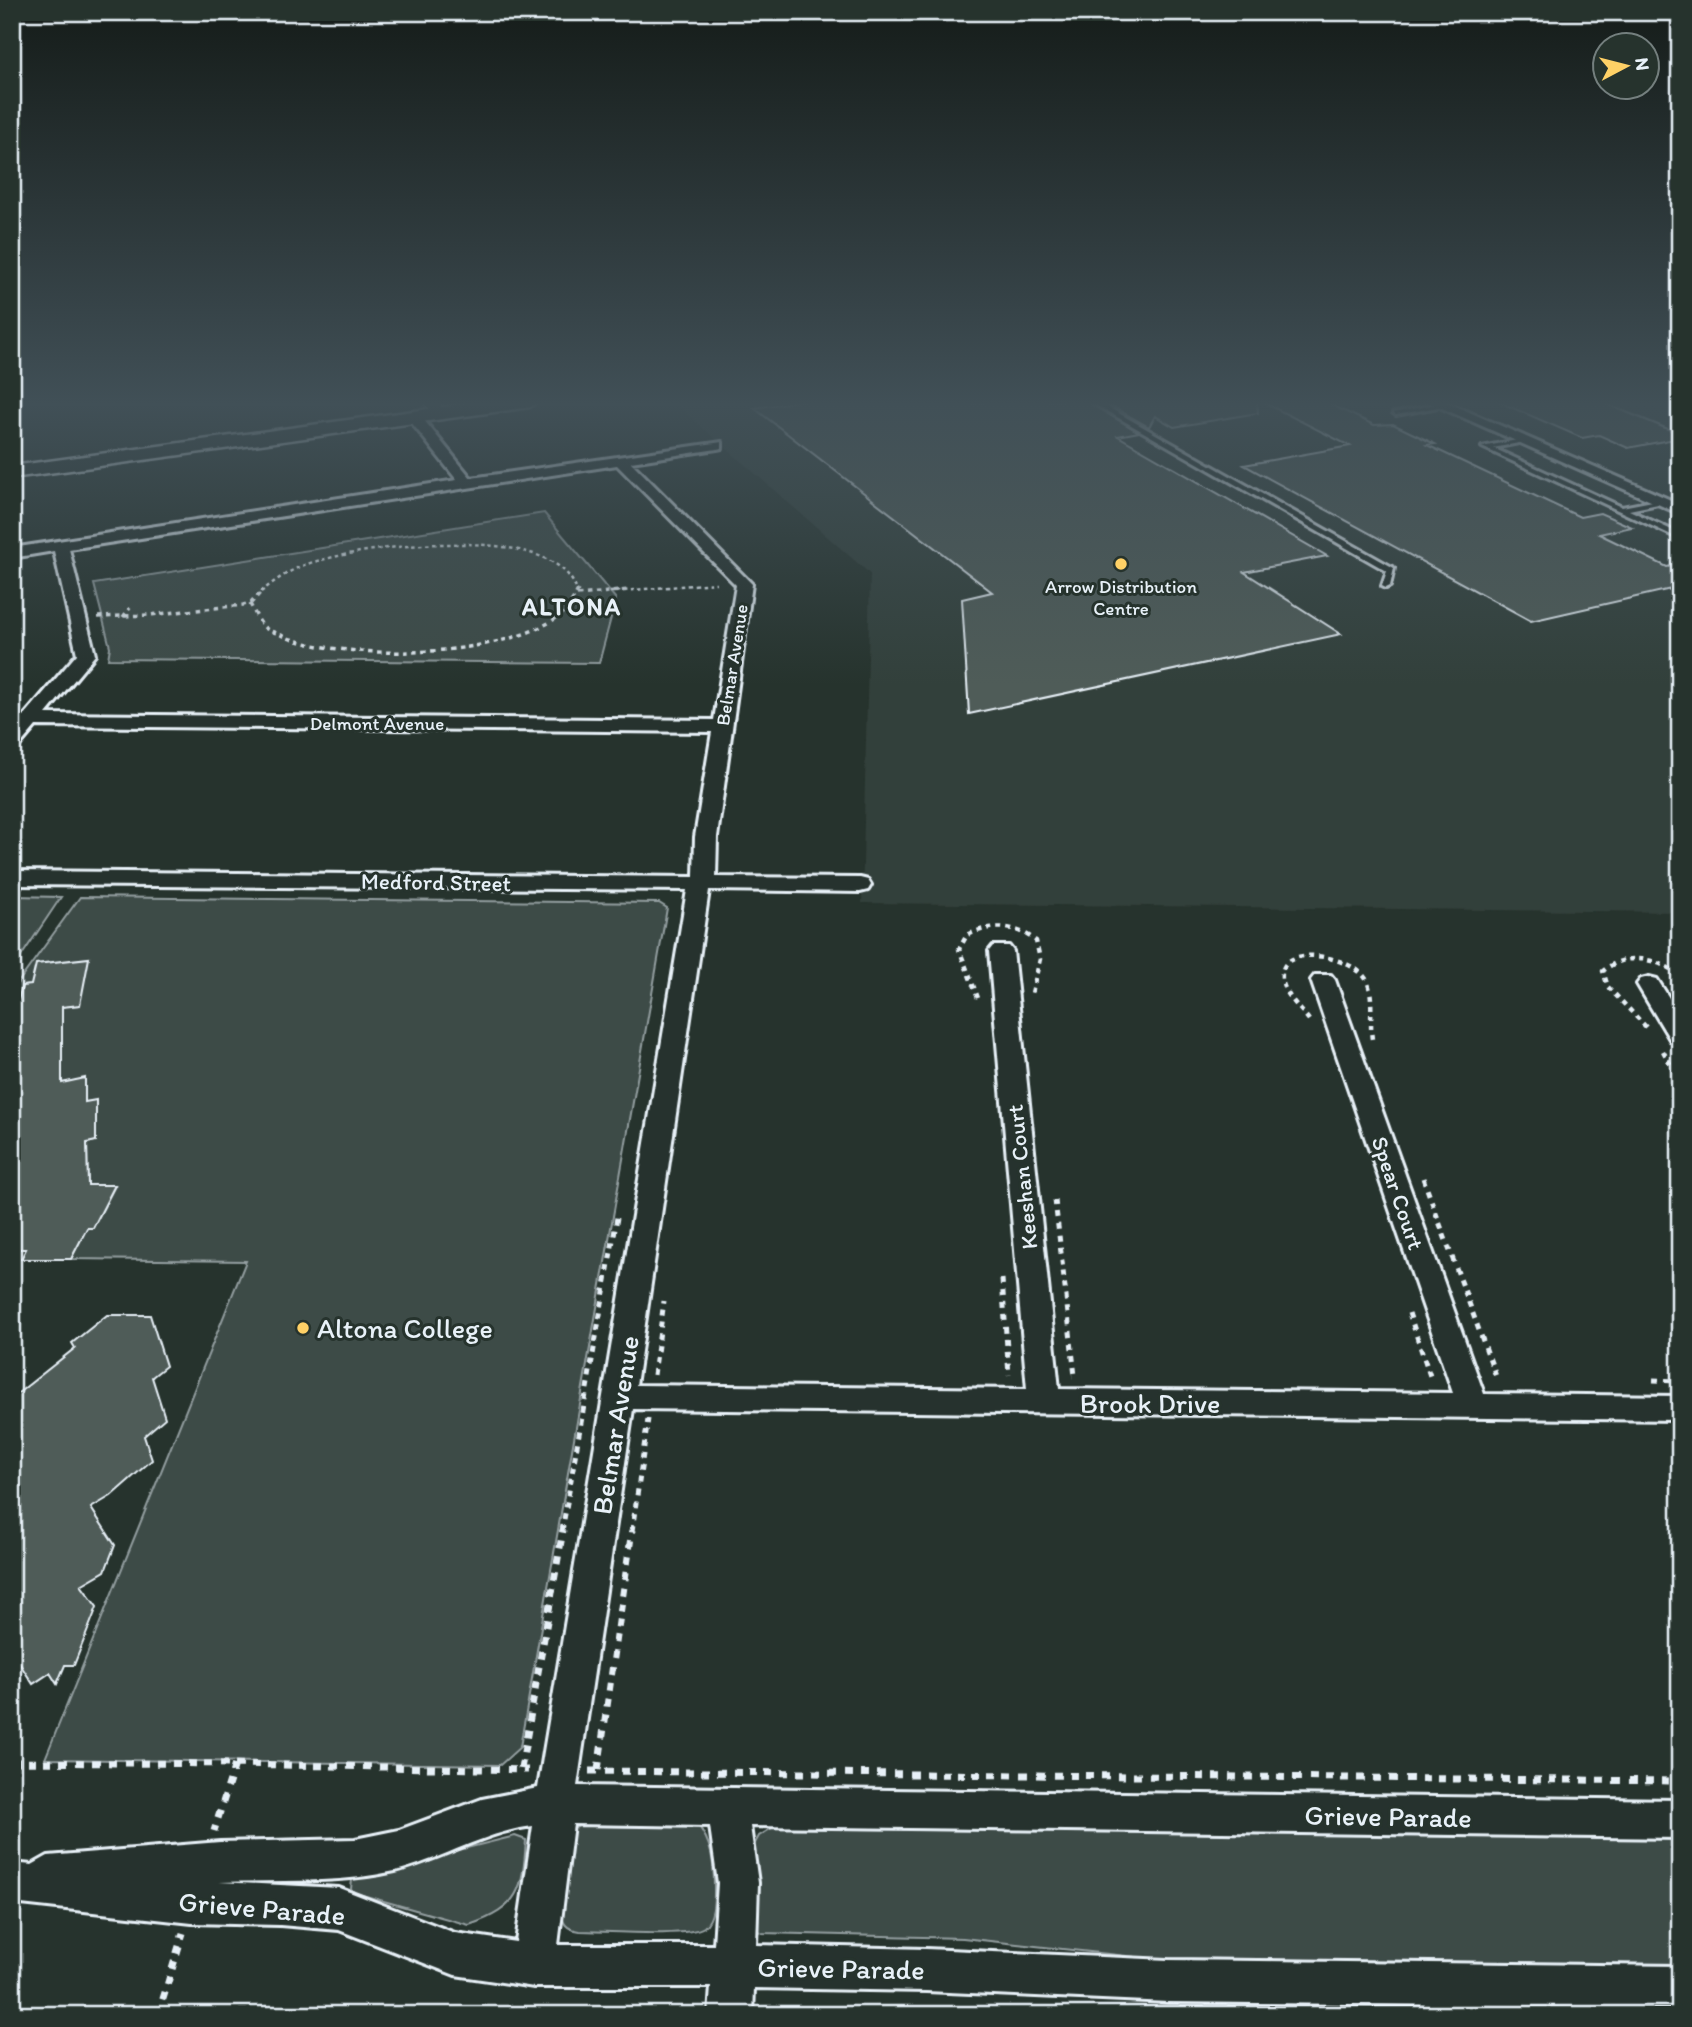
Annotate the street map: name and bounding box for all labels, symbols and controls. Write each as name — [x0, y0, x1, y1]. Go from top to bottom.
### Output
north arrow — [1590, 32, 1660, 102]
text: N — [1630, 56, 1655, 72]
marker: Arrow Distribution Centre — [1113, 556, 1129, 572]
place label: Arrow Distribution Centre — [1045, 575, 1197, 620]
district label: ALTONA — [521, 592, 622, 621]
street label: Belmar Avenue — [711, 603, 753, 727]
street label: Delmont Avenue — [310, 712, 444, 735]
street label: Medford Street — [361, 867, 511, 897]
street label: Keeshan Court — [1000, 1103, 1044, 1251]
street label: Spear Court — [1366, 1133, 1430, 1253]
place label: Altona College — [317, 1311, 493, 1345]
marker: Altona College — [295, 1320, 311, 1336]
street label: Belmar Avenue — [584, 1333, 646, 1517]
street label: Brook Drive — [1080, 1386, 1220, 1420]
street label: Grieve Parade — [1304, 1798, 1472, 1834]
street label: Grieve Parade — [177, 1884, 347, 1932]
street label: Grieve Parade — [757, 1950, 925, 1986]

